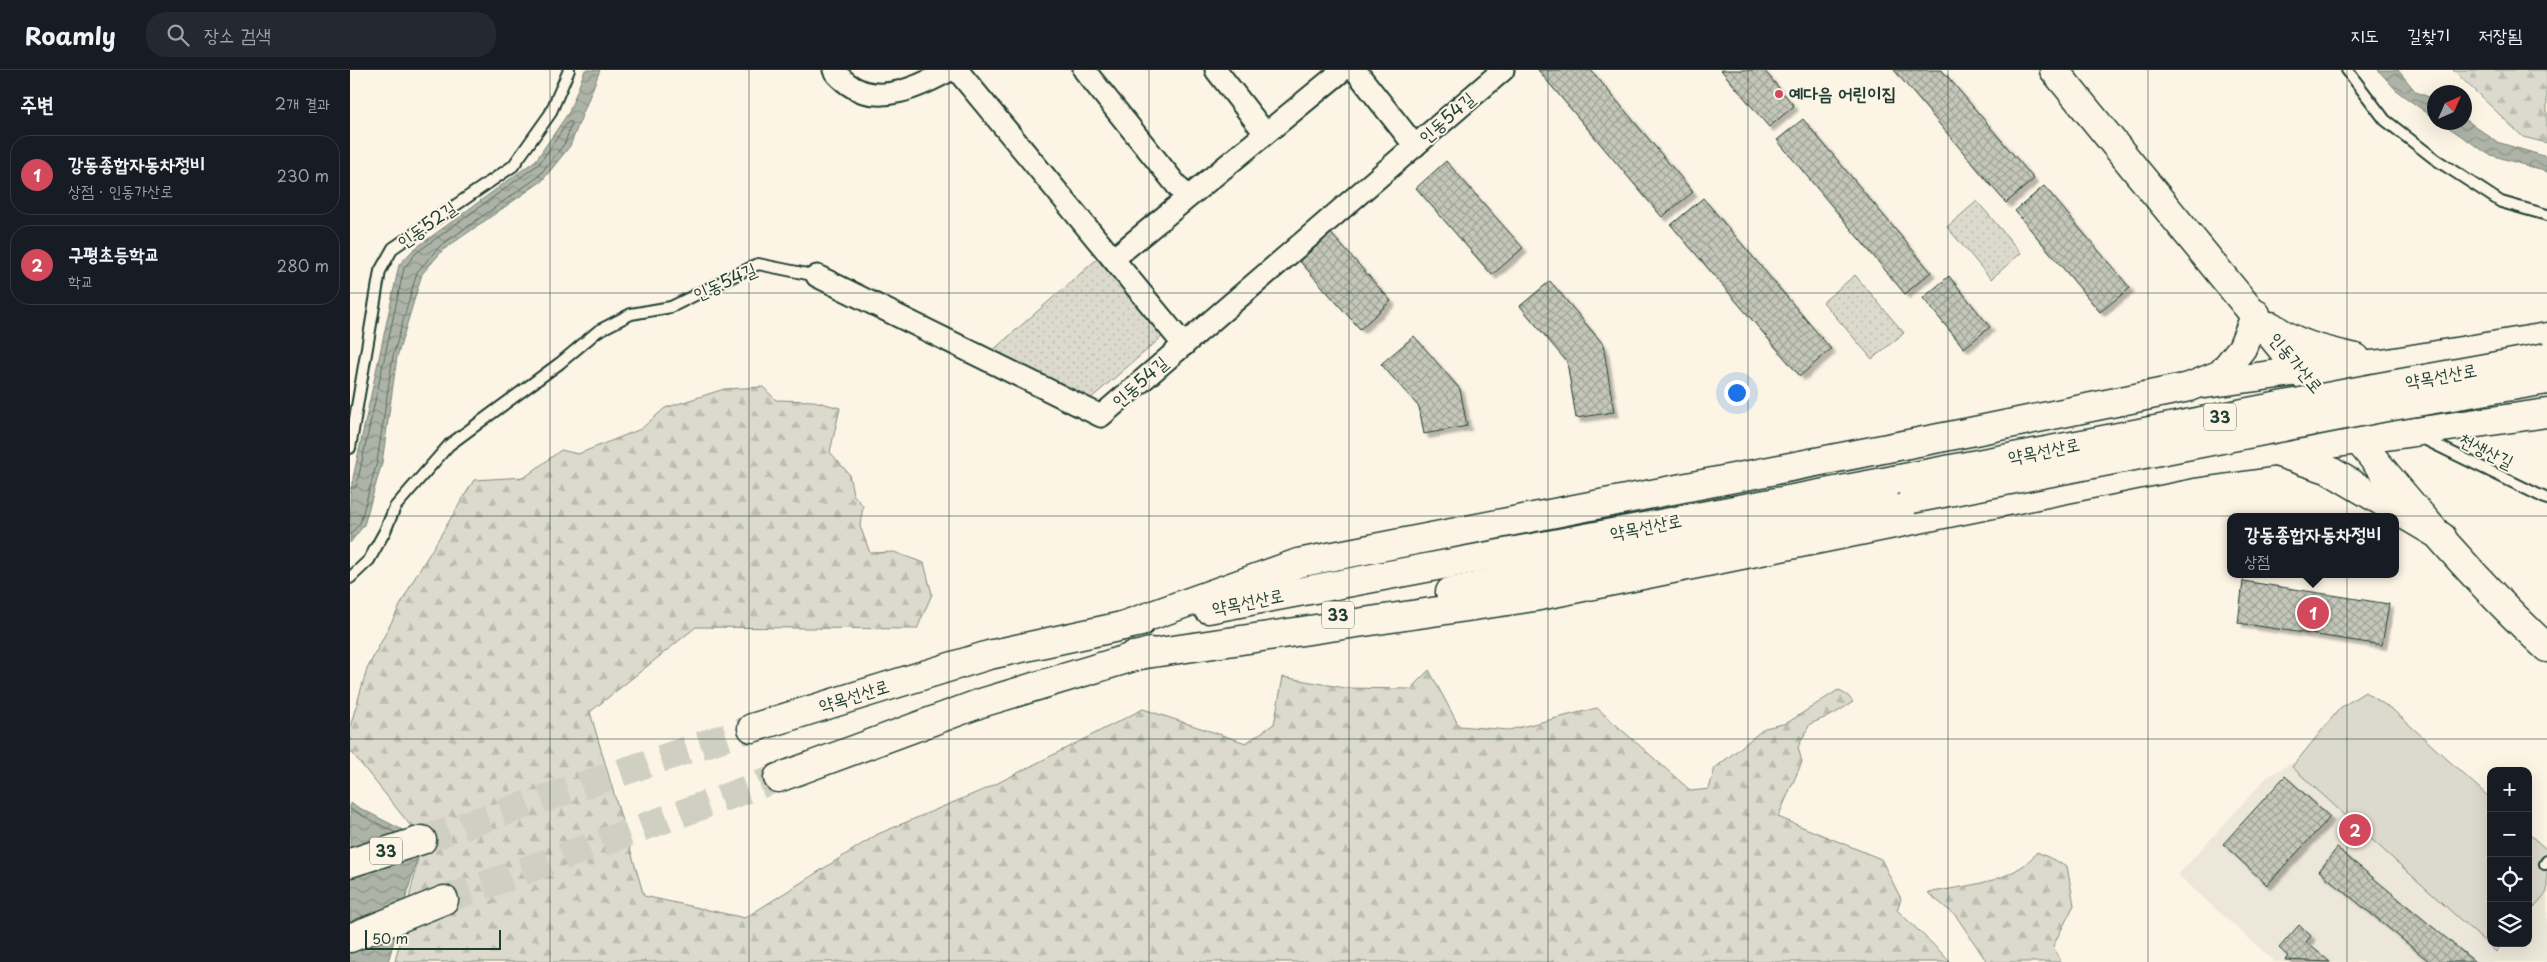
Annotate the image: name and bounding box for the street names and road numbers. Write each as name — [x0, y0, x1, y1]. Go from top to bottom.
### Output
street label: 인동54길 — [1412, 84, 1481, 149]
street label: 인동52길 — [391, 193, 462, 254]
street label: 인동54길 — [688, 254, 761, 307]
street label: 인동가산로 — [2264, 326, 2331, 398]
street label: 인동54길 — [1105, 348, 1174, 413]
street label: 약목선산로 — [2403, 355, 2479, 394]
road number: 33 — [2204, 404, 2236, 431]
street label: 천생산길 — [2455, 425, 2519, 475]
street label: 약목선산로 — [2006, 429, 2082, 470]
street label: 약목선산로 — [1608, 505, 1684, 546]
street label: 약목선산로 — [1210, 580, 1286, 621]
road number: 33 — [1322, 602, 1354, 628]
street label: 약목선산로 — [815, 671, 892, 718]
road number: 33 — [370, 838, 402, 864]

